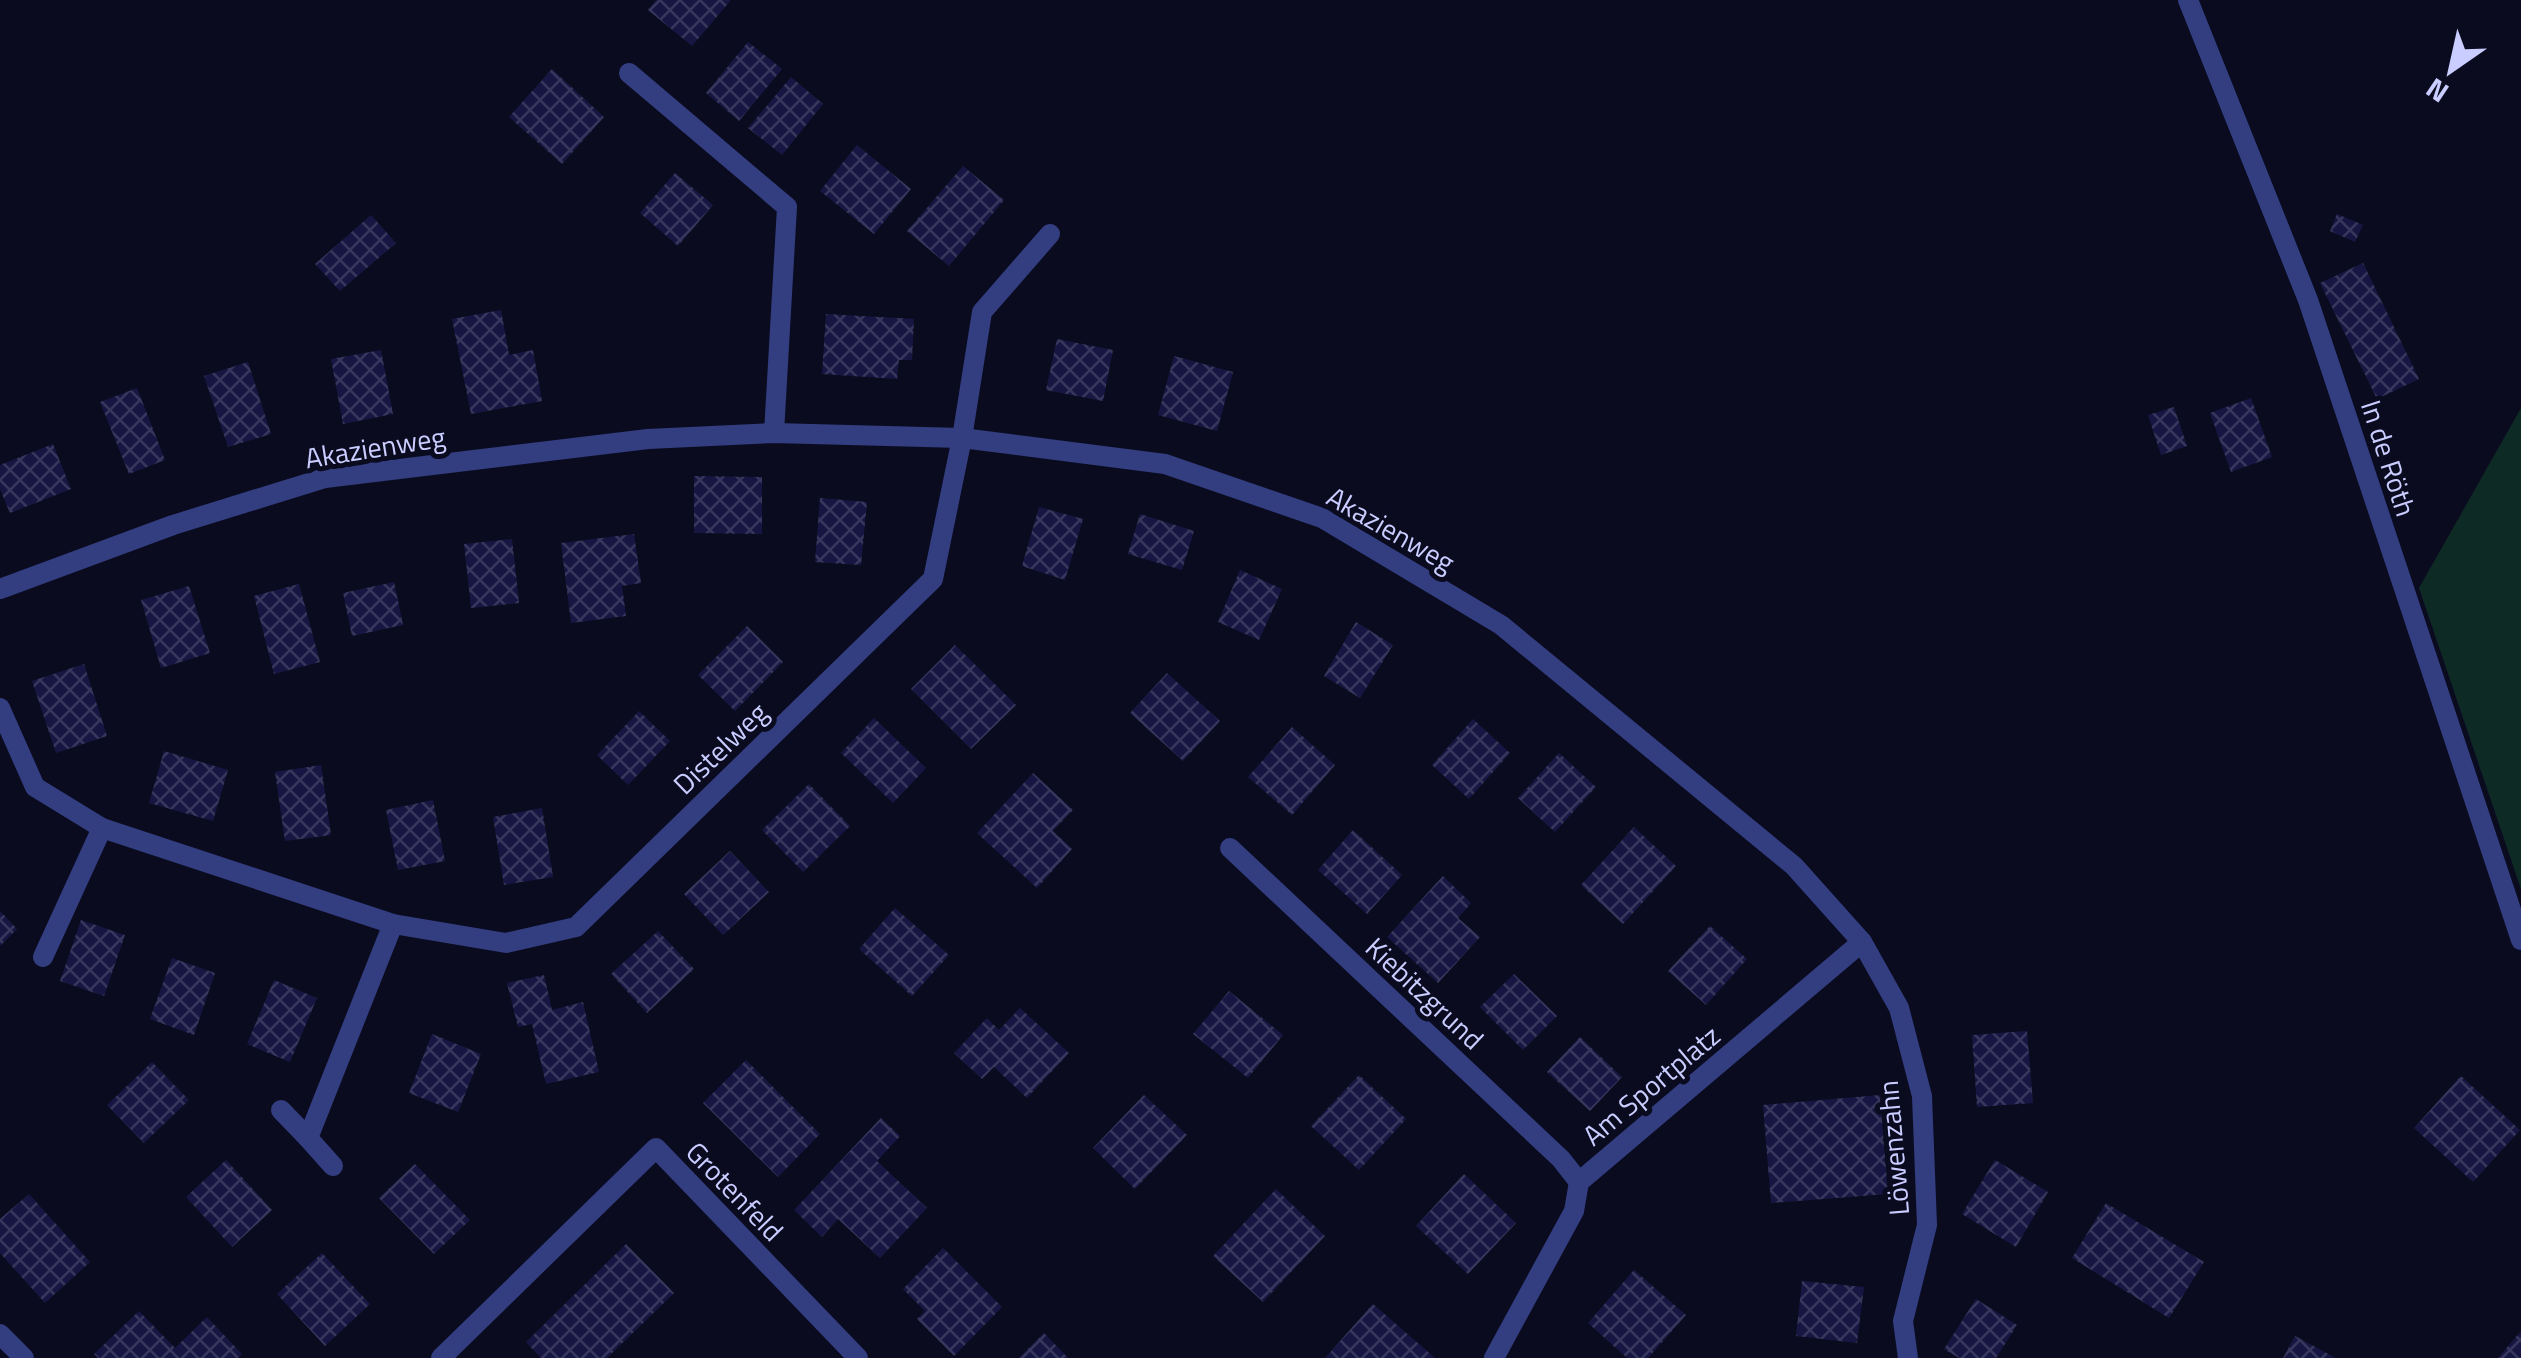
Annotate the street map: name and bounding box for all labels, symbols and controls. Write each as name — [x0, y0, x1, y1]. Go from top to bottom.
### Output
north arrow — [2401, 20, 2501, 120]
text: N — [2417, 68, 2457, 114]
street label: In de Röth — [2350, 394, 2428, 522]
street label: Akazienweg — [302, 415, 448, 479]
street label: Akazienweg — [1319, 475, 1463, 583]
street label: Distelweg — [663, 692, 777, 804]
street label: Kiebitzgrund — [1356, 927, 1494, 1059]
street label: Am Sportplatz — [1573, 1014, 1729, 1156]
street label: Löwenzahn — [1866, 1079, 1920, 1217]
street label: Grotenfeld — [676, 1131, 794, 1251]

